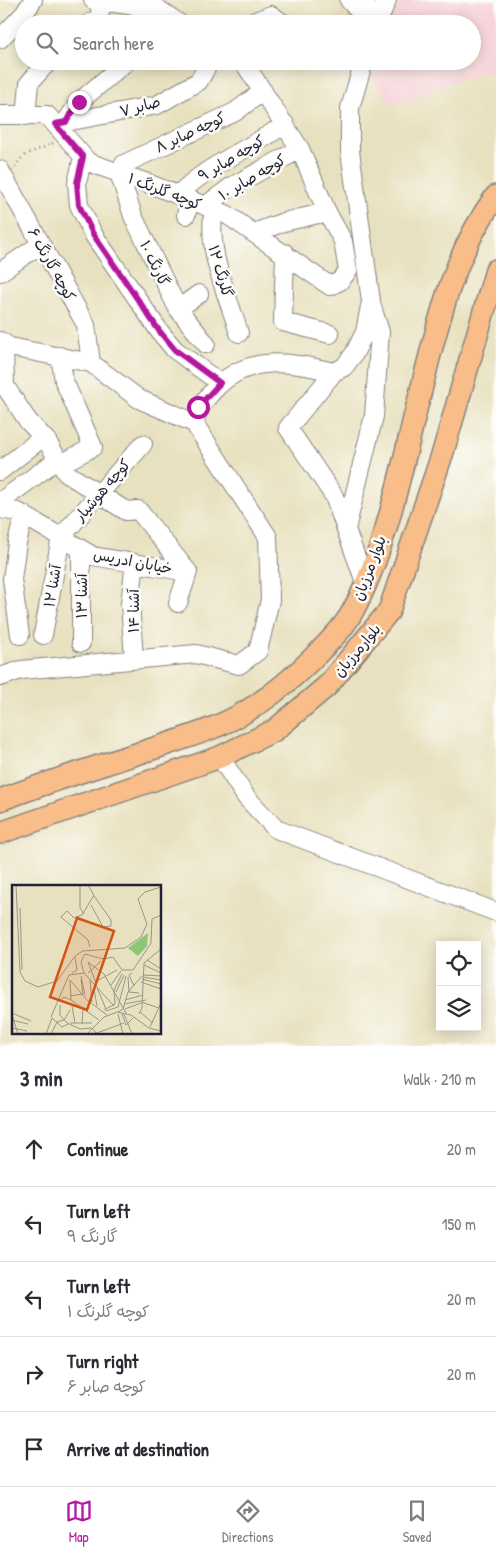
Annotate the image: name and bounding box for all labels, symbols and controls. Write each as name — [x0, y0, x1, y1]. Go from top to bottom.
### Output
search box — [15, 15, 481, 70]
icon: search — [33, 29, 61, 57]
text: Search here — [73, 30, 154, 56]
street label: صابر ۷ — [117, 90, 163, 122]
route end — [68, 91, 91, 114]
street label: کوچه صابر ۸ — [151, 107, 229, 157]
street label: کوچه صابر ۹ — [194, 130, 268, 186]
street label: کوچه صابر ۱۰ — [214, 149, 290, 205]
street label: کوچه گلرنگ ۱ — [125, 167, 205, 215]
street label: کوچه گارنگ ۶ — [23, 223, 81, 305]
street label: گارنگ ۱۰ — [135, 237, 175, 289]
street label: گلرنگ ۱۲ — [204, 242, 238, 300]
route start — [187, 396, 210, 419]
street label: کوچه هوشیار — [68, 454, 135, 527]
street label: بلوار مرزبان — [347, 533, 391, 603]
street label: خیابان ادریس — [92, 543, 174, 579]
street label: آشنا ۱۲ — [38, 562, 66, 609]
street label: آشنا ۱۳ — [71, 572, 92, 619]
street label: آشنا ۱۴ — [123, 588, 144, 633]
street label: بلوارمرزبان — [328, 619, 386, 681]
inset map — [12, 885, 161, 1034]
map controls — [436, 941, 481, 1031]
button: locate — [436, 941, 481, 986]
button: layers — [436, 986, 481, 1031]
text: 3 min — [20, 1064, 63, 1093]
text: Walk · 210 m — [403, 1068, 476, 1090]
icon: ahead — [20, 1135, 48, 1163]
text: Continue — [67, 1136, 128, 1162]
text: 20 m — [447, 1138, 476, 1160]
text: Turn left — [67, 1198, 130, 1224]
icon: left — [20, 1210, 48, 1238]
text: 150 m — [442, 1213, 476, 1235]
text: گارنگ ۹ — [67, 1225, 118, 1247]
text: Turn left — [67, 1273, 130, 1299]
icon: left — [20, 1285, 48, 1313]
text: 20 m — [447, 1288, 476, 1310]
text: کوچه گلرنگ ۱ — [67, 1300, 149, 1322]
text: Turn right — [67, 1348, 138, 1374]
icon: right — [20, 1360, 48, 1388]
text: 20 m — [447, 1363, 476, 1385]
text: کوچه صابر ۶ — [67, 1375, 146, 1397]
icon: arrive — [20, 1435, 48, 1463]
text: Arrive at destination — [67, 1436, 209, 1462]
tab: Map — [65, 1497, 93, 1546]
tab: Directions — [222, 1497, 273, 1546]
tab: Saved — [403, 1497, 431, 1546]

